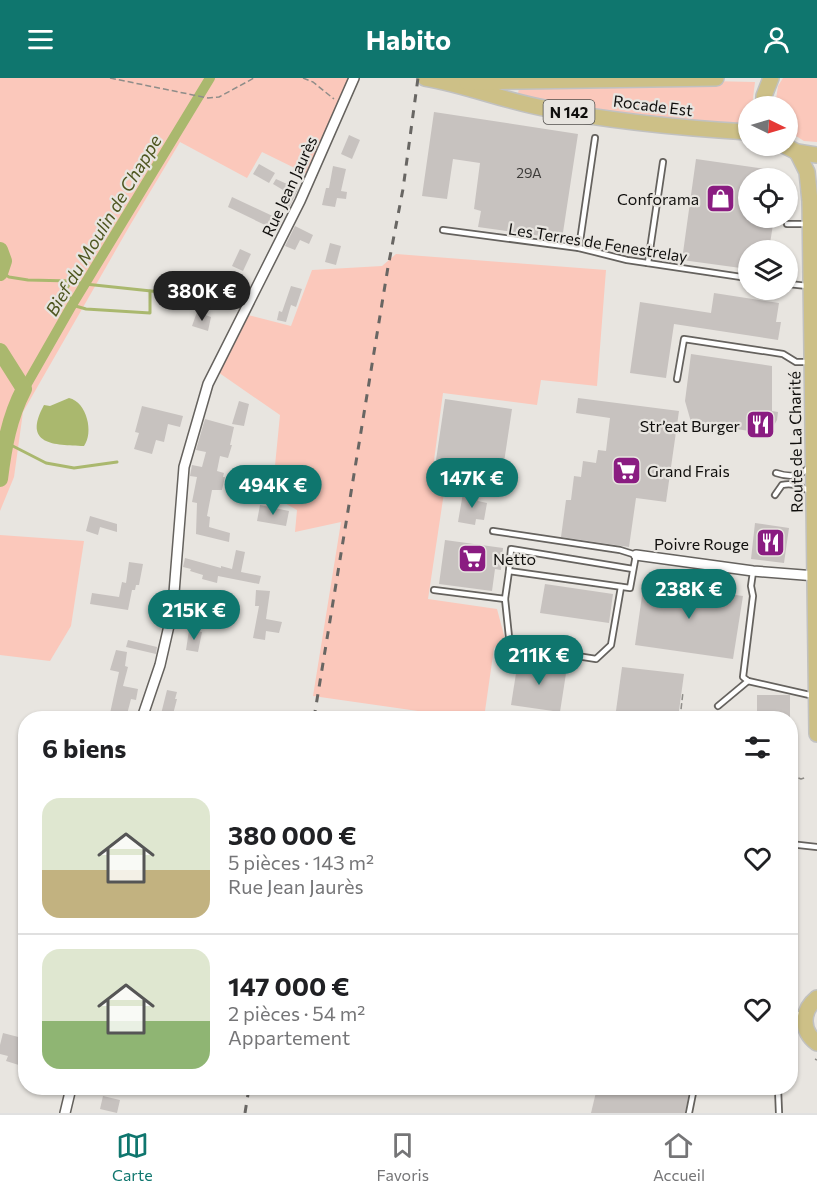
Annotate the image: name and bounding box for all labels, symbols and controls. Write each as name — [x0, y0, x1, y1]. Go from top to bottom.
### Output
icon: menu — [24, 23, 57, 56]
text: Habito — [366, 23, 451, 56]
icon: person — [760, 23, 793, 56]
street label: Rocade Est — [612, 91, 694, 119]
north arrow — [738, 96, 798, 156]
map controls — [738, 96, 798, 300]
road number: N 142 — [544, 100, 594, 124]
water label: Bief du Moulin de Chappe — [40, 130, 166, 319]
street label: Rue Jean Jaurès — [257, 133, 321, 239]
house number: 29A — [516, 164, 542, 181]
button: locate — [738, 168, 798, 228]
shop icon: Conforama — [704, 182, 736, 214]
place label: Conforama — [617, 189, 699, 208]
street label: Les Terres de Fenestrelay — [507, 218, 689, 266]
button: layers — [738, 240, 798, 300]
pin: 380K € — [153, 271, 251, 322]
text: 380K € — [167, 278, 237, 302]
street label: Route de La Charité — [784, 371, 806, 513]
restaurant icon: Str’eat Burger — [745, 409, 777, 441]
place label: Str’eat Burger — [640, 416, 741, 435]
supermarket icon: Grand Frais — [610, 454, 642, 486]
pin: 147K € — [423, 458, 521, 509]
place label: Grand Frais — [647, 461, 730, 480]
pin: 494K € — [224, 465, 322, 516]
text: 147K € — [440, 465, 504, 489]
text: 494K € — [239, 472, 307, 496]
restaurant icon: Poivre Rouge — [754, 527, 786, 559]
place label: Poivre Rouge — [654, 534, 749, 553]
supermarket icon: Netto — [456, 542, 488, 574]
place label: Netto — [493, 549, 536, 568]
pin: 238K € — [640, 569, 738, 620]
text: 238K € — [655, 576, 723, 600]
pin: 215K € — [145, 590, 243, 641]
text: 215K € — [162, 597, 226, 621]
pin: 211K € — [490, 635, 588, 686]
text: 211K € — [508, 642, 570, 666]
icon: filters — [741, 731, 774, 764]
text: 6 biens — [42, 732, 127, 763]
text: 380 000 € — [228, 819, 357, 850]
icon: home — [90, 822, 162, 894]
icon: heart — [741, 842, 774, 875]
text: 5 pièces · 143 m² — [228, 850, 374, 874]
text: Rue Jean Jaurès — [228, 874, 364, 898]
text: 147 000 € — [228, 970, 350, 1001]
icon: home — [90, 973, 162, 1045]
icon: heart — [741, 993, 774, 1026]
text: 2 pièces · 54 m² — [228, 1001, 365, 1025]
text: Appartement — [228, 1025, 350, 1049]
tab: Carte — [112, 1129, 153, 1184]
tab: Favoris — [377, 1129, 429, 1184]
tab: Accueil — [653, 1129, 705, 1184]

